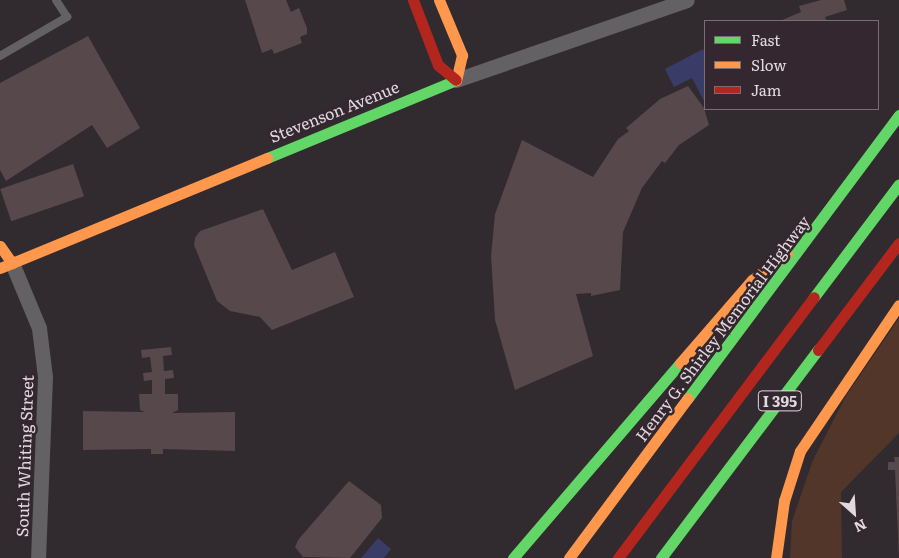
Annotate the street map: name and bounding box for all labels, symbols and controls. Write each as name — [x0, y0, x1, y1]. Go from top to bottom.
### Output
legend — [704, 20, 879, 110]
text: Fast — [751, 28, 780, 51]
text: Slow — [751, 53, 786, 76]
street label: Stevenson Avenue — [266, 76, 402, 146]
text: Jam — [751, 78, 781, 101]
street label: Henry G. Shirley Memorial Highway — [631, 211, 813, 445]
street label: South Whiting Street — [12, 375, 36, 537]
road number: I 395 — [758, 388, 802, 414]
north arrow — [829, 488, 879, 538]
text: N — [851, 515, 870, 538]

